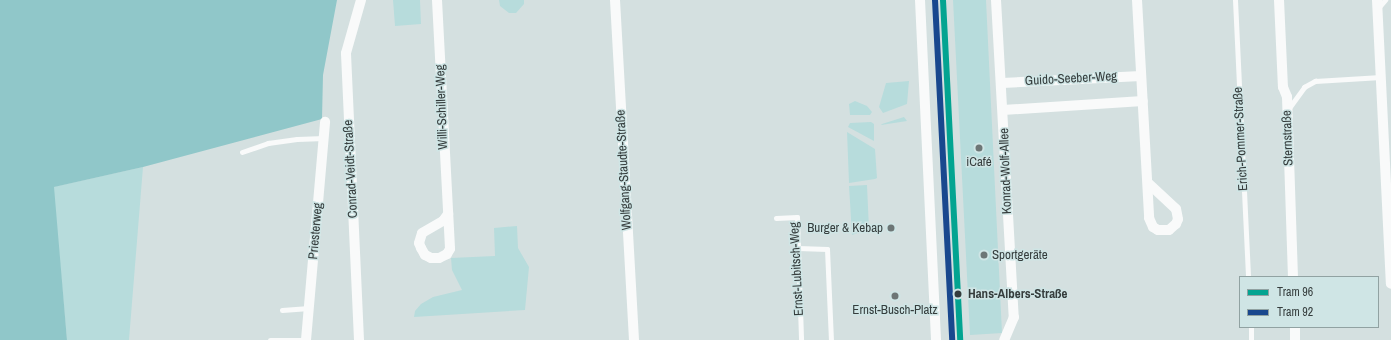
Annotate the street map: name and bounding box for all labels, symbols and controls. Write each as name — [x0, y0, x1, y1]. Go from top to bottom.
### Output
street label: Willi-Schiller-Weg — [433, 64, 451, 150]
street label: Guido-Seeber-Weg — [1025, 69, 1117, 89]
street label: Erich-Pommer-Straße — [1230, 87, 1252, 191]
street label: Wolfgang-Staudte-Straße — [613, 109, 635, 231]
street label: Sternstraße — [1279, 110, 1297, 166]
street label: Conrad-Veidt-Straße — [341, 119, 361, 219]
street label: Konrad-Wolf-Allee — [997, 128, 1015, 214]
marker: iCafé — [974, 143, 984, 153]
place label: iCafé — [966, 154, 992, 170]
street label: Priesterweg — [306, 202, 326, 260]
place label: Burger & Kebap — [807, 220, 883, 236]
street label: Ernst-Lubitsch-Weg — [787, 222, 807, 316]
marker: Burger & Kebap — [886, 223, 896, 233]
place label: Sportgeräte — [992, 247, 1048, 263]
marker: Sportgeräte — [979, 250, 989, 260]
legend — [1239, 276, 1379, 328]
text: Tram 96 — [1277, 284, 1313, 300]
place label: Hans-Albers-Straße — [968, 286, 1068, 302]
marker: Hans-Albers-Straße — [951, 287, 965, 301]
marker: Ernst-Busch-Platz — [890, 291, 900, 301]
place label: Ernst-Busch-Platz — [852, 302, 938, 318]
text: Tram 92 — [1277, 304, 1313, 320]

